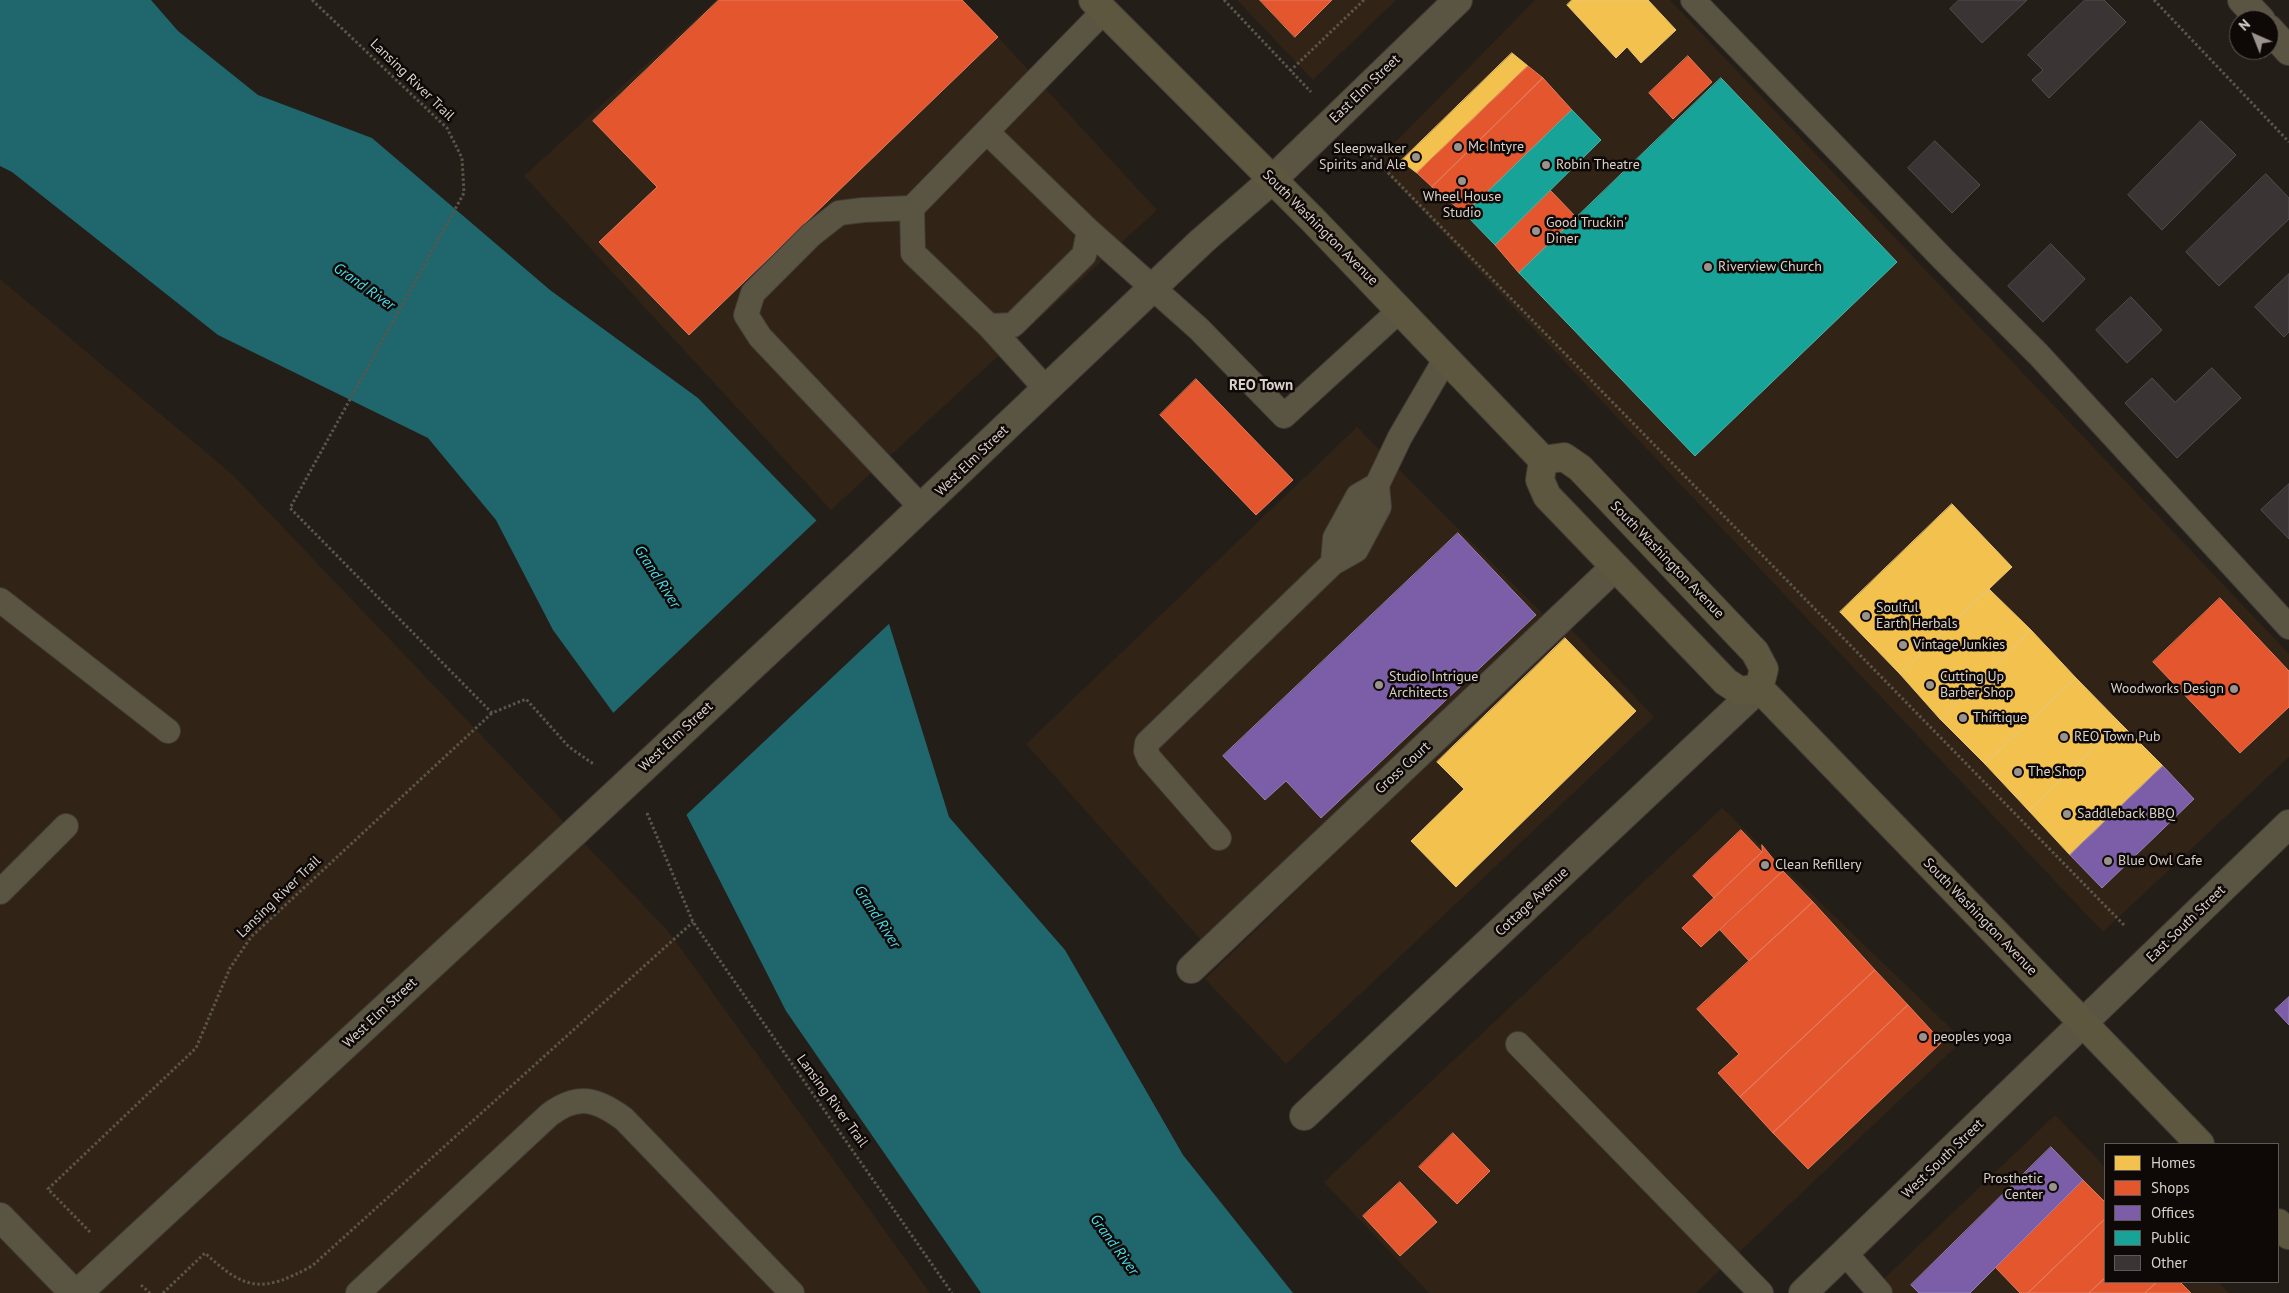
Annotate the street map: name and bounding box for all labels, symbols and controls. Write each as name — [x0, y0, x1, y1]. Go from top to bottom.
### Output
north arrow — [2229, 10, 2279, 60]
text: N — [2235, 15, 2254, 35]
street label: Lansing River Trail — [367, 36, 457, 124]
street label: East Elm Street — [1326, 51, 1404, 127]
place label: Mc Intyre — [1468, 139, 1524, 155]
place label: Sleepwalker Spirits and Ale — [1319, 141, 1406, 174]
marker: Mc Intyre — [1452, 141, 1464, 153]
marker: Sleepwalker Spirits and Ale — [1410, 151, 1422, 163]
place label: Robin Theatre — [1556, 157, 1640, 173]
marker: Robin Theatre — [1540, 159, 1552, 171]
street label: South Washington Avenue — [1259, 167, 1381, 289]
marker: Wheel House Studio — [1456, 175, 1468, 187]
place label: Wheel House Studio — [1423, 189, 1501, 222]
place label: Good Truckin' Diner — [1546, 215, 1627, 248]
marker: Good Truckin' Diner — [1530, 225, 1542, 237]
water label: Grand River — [330, 259, 398, 315]
place label: Riverview Church — [1718, 259, 1822, 275]
marker: Riverview Church — [1702, 261, 1714, 273]
district label: REO Town — [1229, 377, 1293, 395]
street label: West Elm Street — [932, 422, 1012, 500]
street label: South Washington Avenue — [1607, 498, 1727, 622]
water label: Grand River — [630, 542, 684, 612]
place label: Soulful Earth Herbals — [1876, 600, 1958, 632]
marker: Soulful Earth Herbals — [1860, 610, 1872, 622]
place label: Vintage Junkies — [1913, 637, 2005, 653]
marker: Vintage Junkies — [1897, 639, 1909, 651]
place label: Studio Intrigue Architects — [1389, 669, 1478, 702]
place label: Cutting Up Barber Shop — [1940, 669, 2013, 702]
marker: Studio Intrigue Architects — [1373, 679, 1385, 691]
marker: Cutting Up Barber Shop — [1924, 679, 1936, 691]
place label: Woodworks Design — [2111, 681, 2224, 697]
marker: Woodworks Design — [2228, 683, 2240, 695]
street label: West Elm Street — [636, 698, 716, 776]
place label: Thiftique — [1973, 710, 2027, 726]
marker: Thiftique — [1957, 712, 1969, 724]
place label: REO Town Pub — [2074, 729, 2161, 745]
marker: REO Town Pub — [2058, 731, 2070, 743]
street label: Gross Court — [1372, 738, 1434, 798]
place label: The Shop — [2028, 764, 2084, 780]
marker: The Shop — [2012, 766, 2024, 778]
place label: Saddleback BBQ — [2077, 806, 2175, 822]
marker: Saddleback BBQ — [2061, 808, 2073, 820]
street label: Lansing River Trail — [234, 853, 324, 941]
place label: Blue Owl Cafe — [2118, 853, 2202, 869]
street label: South Washington Avenue — [1920, 855, 2040, 979]
marker: Blue Owl Cafe — [2102, 855, 2114, 867]
place label: Clean Refillery — [1775, 857, 1861, 873]
marker: Clean Refillery — [1759, 859, 1771, 871]
street label: Cottage Avenue — [1492, 864, 1572, 940]
water label: Grand River — [850, 882, 904, 952]
street label: East South Street — [2143, 882, 2229, 966]
street label: West Elm Street — [340, 974, 420, 1052]
place label: peoples yoga — [1933, 1029, 2012, 1045]
marker: peoples yoga — [1917, 1031, 1929, 1043]
street label: Lansing River Trail — [793, 1051, 871, 1151]
street label: West South Street — [1899, 1116, 1987, 1202]
legend — [2104, 1143, 2279, 1283]
text: Homes — [2151, 1153, 2195, 1172]
place label: Prosthetic Center — [1983, 1171, 2043, 1204]
text: Shops — [2151, 1178, 2190, 1197]
marker: Prosthetic Center — [2047, 1181, 2059, 1193]
text: Offices — [2151, 1203, 2195, 1222]
water label: Grand River — [1086, 1211, 1142, 1279]
text: Public — [2151, 1228, 2190, 1247]
text: Other — [2151, 1253, 2187, 1272]

